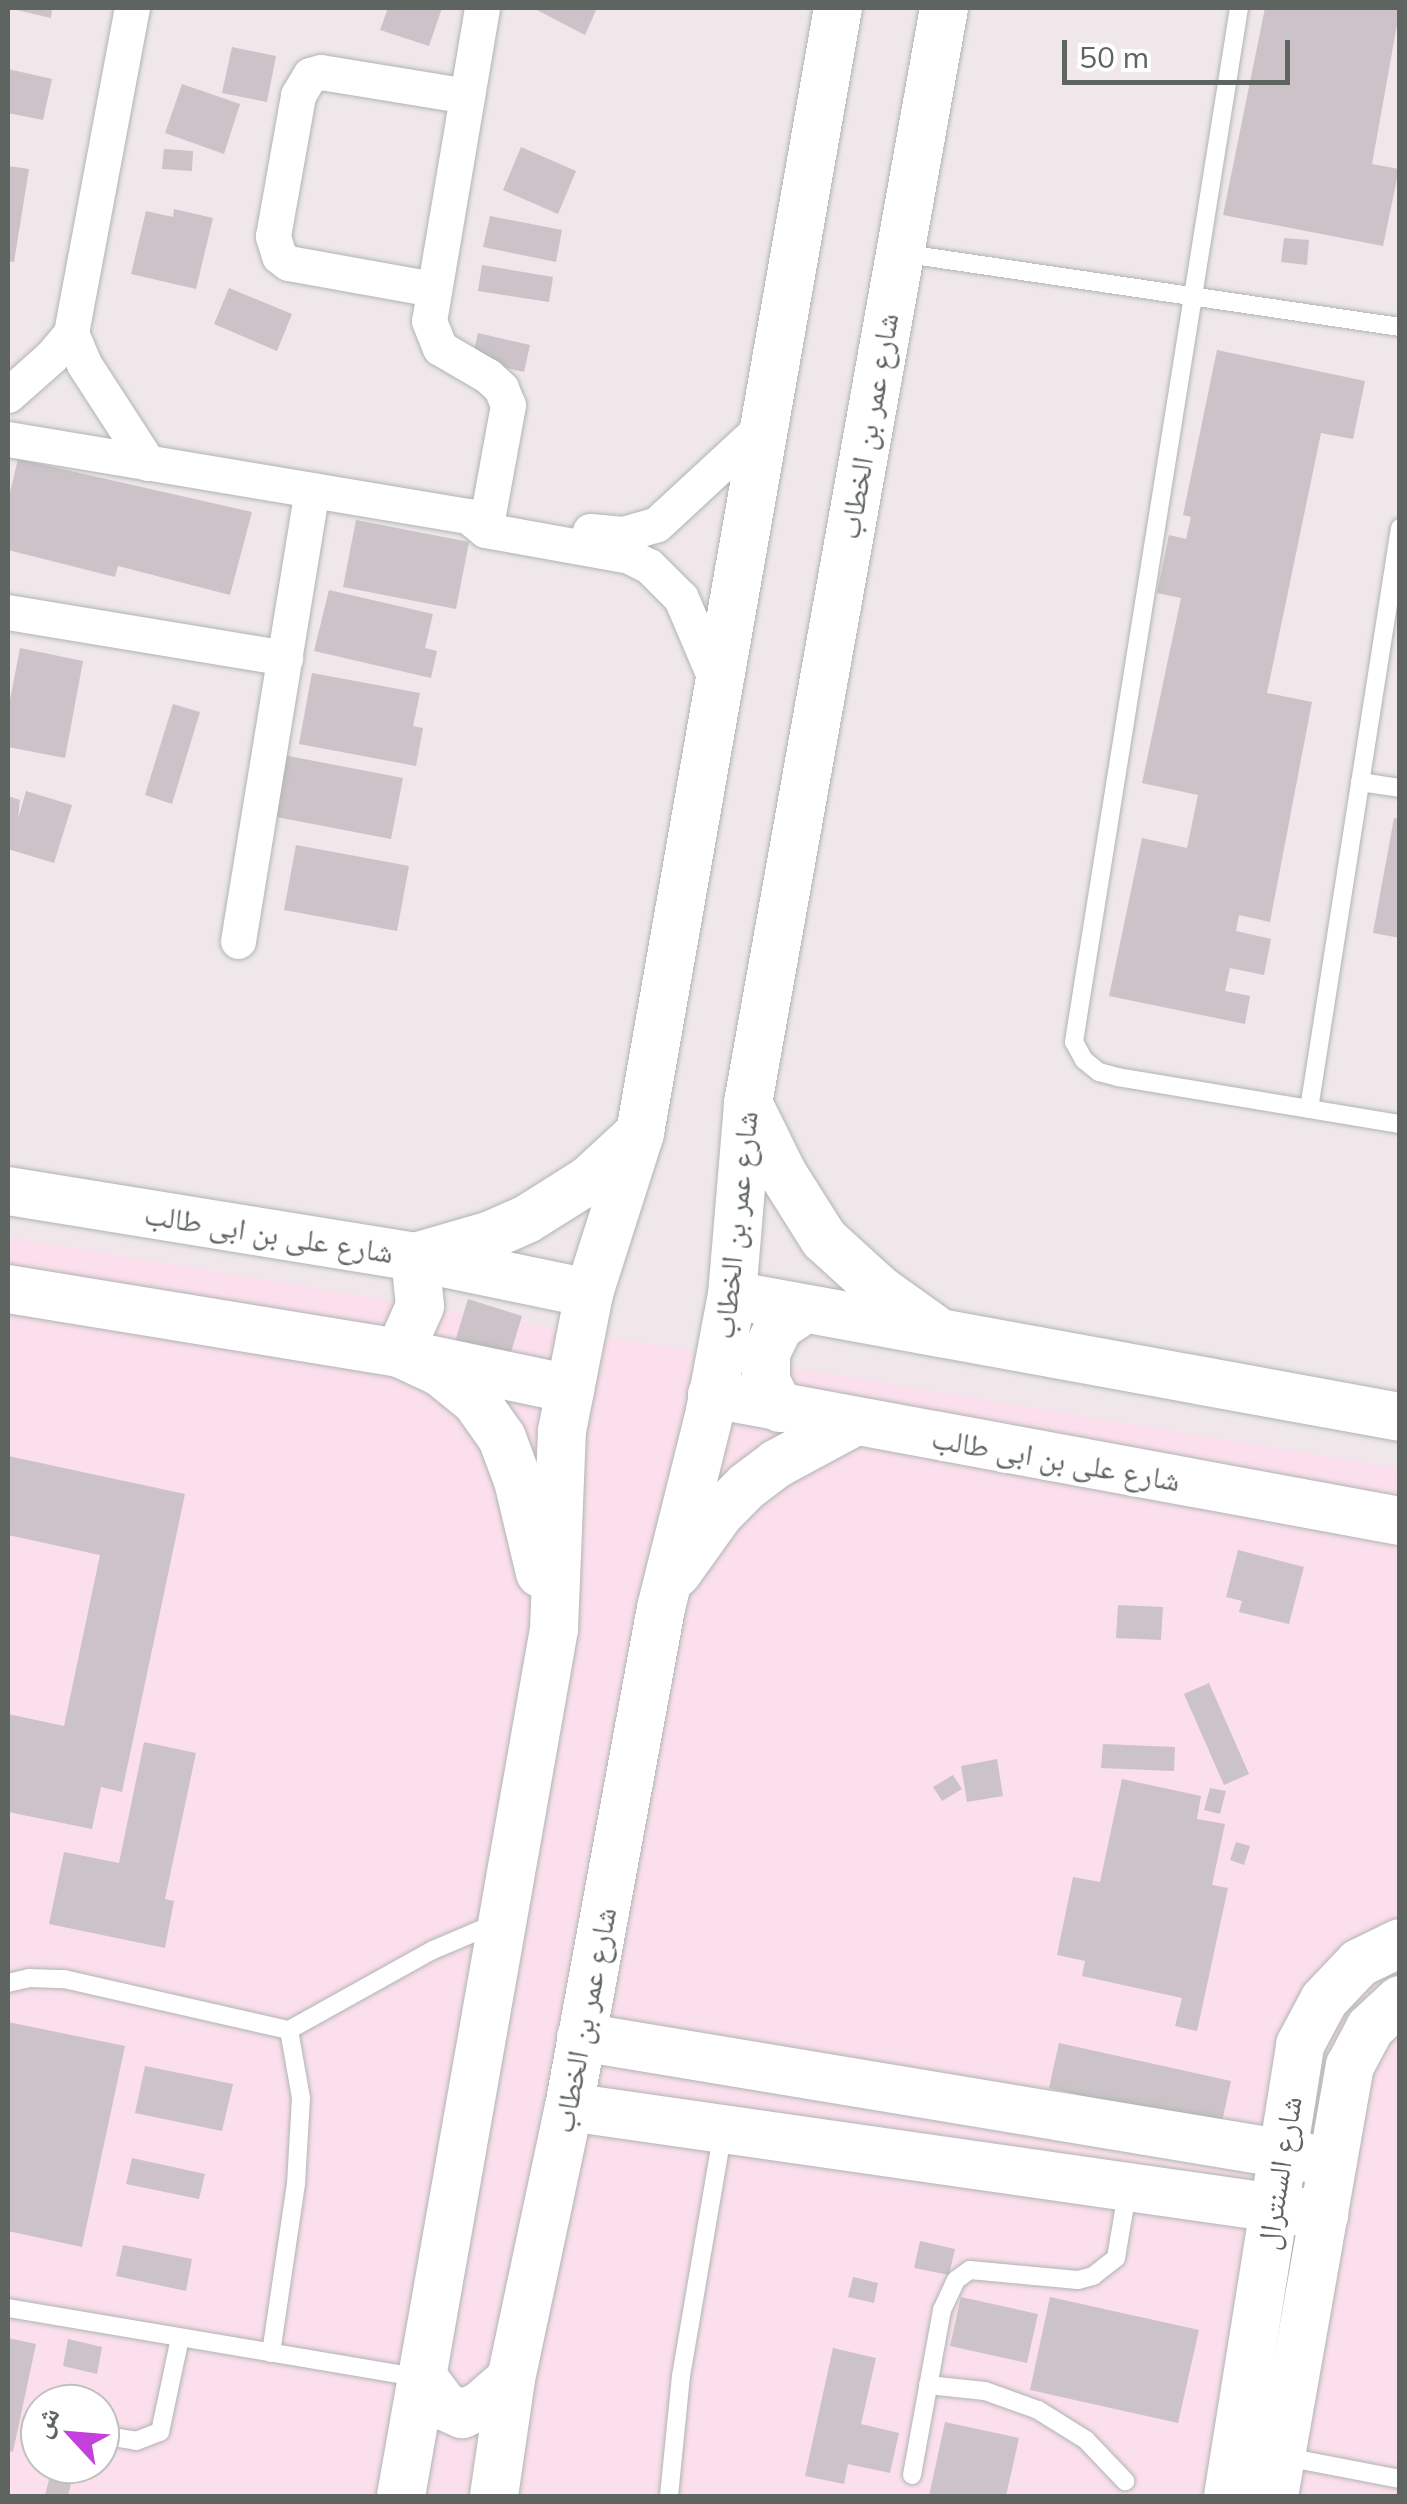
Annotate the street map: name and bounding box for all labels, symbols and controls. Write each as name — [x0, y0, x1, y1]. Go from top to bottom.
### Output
scale bar — [1067, 20, 1294, 82]
text: 50 m — [1079, 38, 1149, 76]
street label: شارع عمر بن الخطاب — [830, 310, 906, 542]
street label: شارع عمر بن الخطاب — [705, 1109, 765, 1341]
street label: شارع على بن ابى طالب — [142, 1196, 396, 1270]
street label: شارع على بن ابى طالب — [929, 1419, 1183, 1499]
street label: شارع عمر بن الخطاب — [544, 1904, 624, 2136]
street label: شارع السنترال — [1249, 2094, 1309, 2252]
north arrow — [20, 2384, 120, 2484]
text: ش — [22, 2400, 67, 2443]

